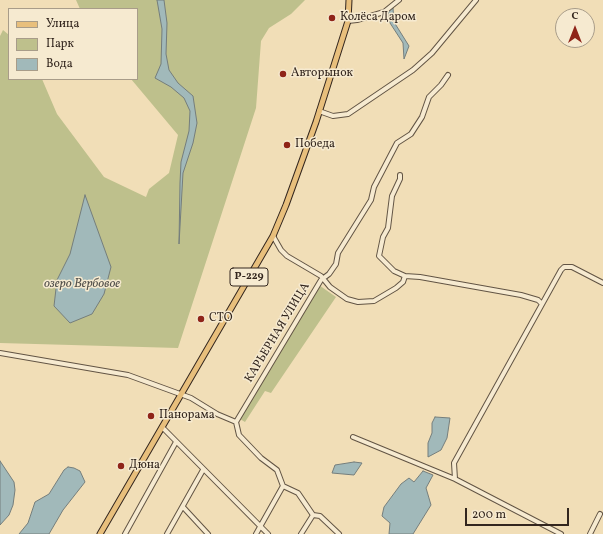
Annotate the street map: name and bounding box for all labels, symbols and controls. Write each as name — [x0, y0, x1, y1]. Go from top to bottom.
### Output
legend — [8, 8, 138, 80]
north arrow — [555, 8, 595, 48]
text: С — [571, 9, 579, 24]
place label: Колёса Даром — [340, 11, 416, 25]
marker: Колёса Даром — [327, 13, 337, 23]
text: Улица — [46, 16, 79, 32]
text: Парк — [46, 36, 74, 52]
text: Вода — [46, 56, 73, 72]
place label: Авторынок — [291, 67, 353, 81]
marker: Авторынок — [278, 69, 288, 79]
place label: Победа — [295, 138, 335, 152]
marker: Победа — [282, 140, 292, 150]
road number: Р-229 — [230, 268, 268, 286]
water label: озеро Вербовое — [44, 277, 120, 293]
street label: КАРЬЕРНАЯ УЛИЦА — [242, 280, 314, 386]
place label: СТО — [209, 312, 233, 326]
marker: СТО — [196, 314, 206, 324]
place label: Панорама — [159, 409, 215, 423]
marker: Панорама — [146, 411, 156, 421]
place label: Дюна — [129, 459, 160, 473]
marker: Дюна — [116, 461, 126, 471]
scale bar — [467, 500, 571, 526]
text: 200 m — [472, 507, 506, 523]

